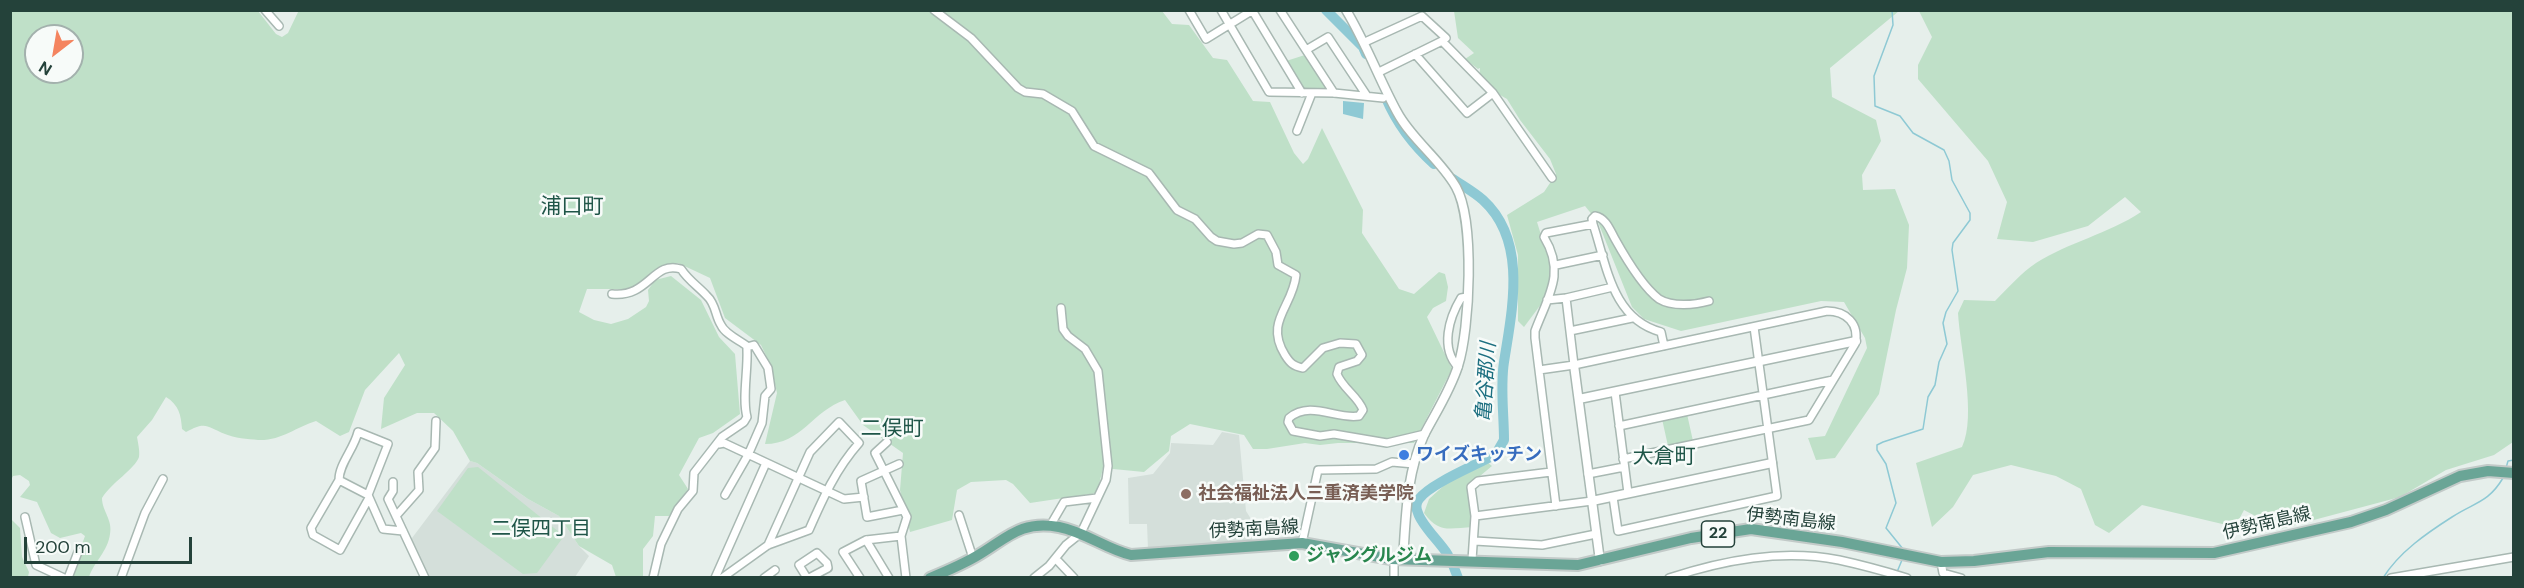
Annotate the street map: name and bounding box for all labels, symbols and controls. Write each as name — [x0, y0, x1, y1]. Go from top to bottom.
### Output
north arrow — [24, 24, 84, 84]
text: N — [35, 56, 56, 80]
district label: 浦口町 — [541, 194, 603, 220]
water label: 亀谷郡川 — [1472, 341, 1502, 423]
district label: 二俣町 — [861, 416, 923, 442]
place label: ワイズキッチン — [1416, 444, 1542, 466]
district label: 大倉町 — [1633, 444, 1695, 470]
marker: ワイズキッチン — [1397, 448, 1411, 462]
place label: 社会福祉法人三重済美学院 — [1198, 483, 1414, 505]
marker: 社会福祉法人三重済美学院 — [1179, 487, 1193, 501]
street label: 伊勢南島線 — [2221, 503, 2313, 545]
street label: 伊勢南島線 — [1745, 505, 1837, 535]
street label: 伊勢南島線 — [1208, 517, 1300, 543]
district label: 二俣四丁目 — [491, 518, 591, 542]
road number: 22 — [1702, 521, 1734, 547]
scale bar — [27, 525, 195, 563]
text: 200 m — [35, 535, 91, 559]
place label: ジャングルジム — [1306, 545, 1432, 567]
marker: ジャングルジム — [1287, 549, 1301, 563]

